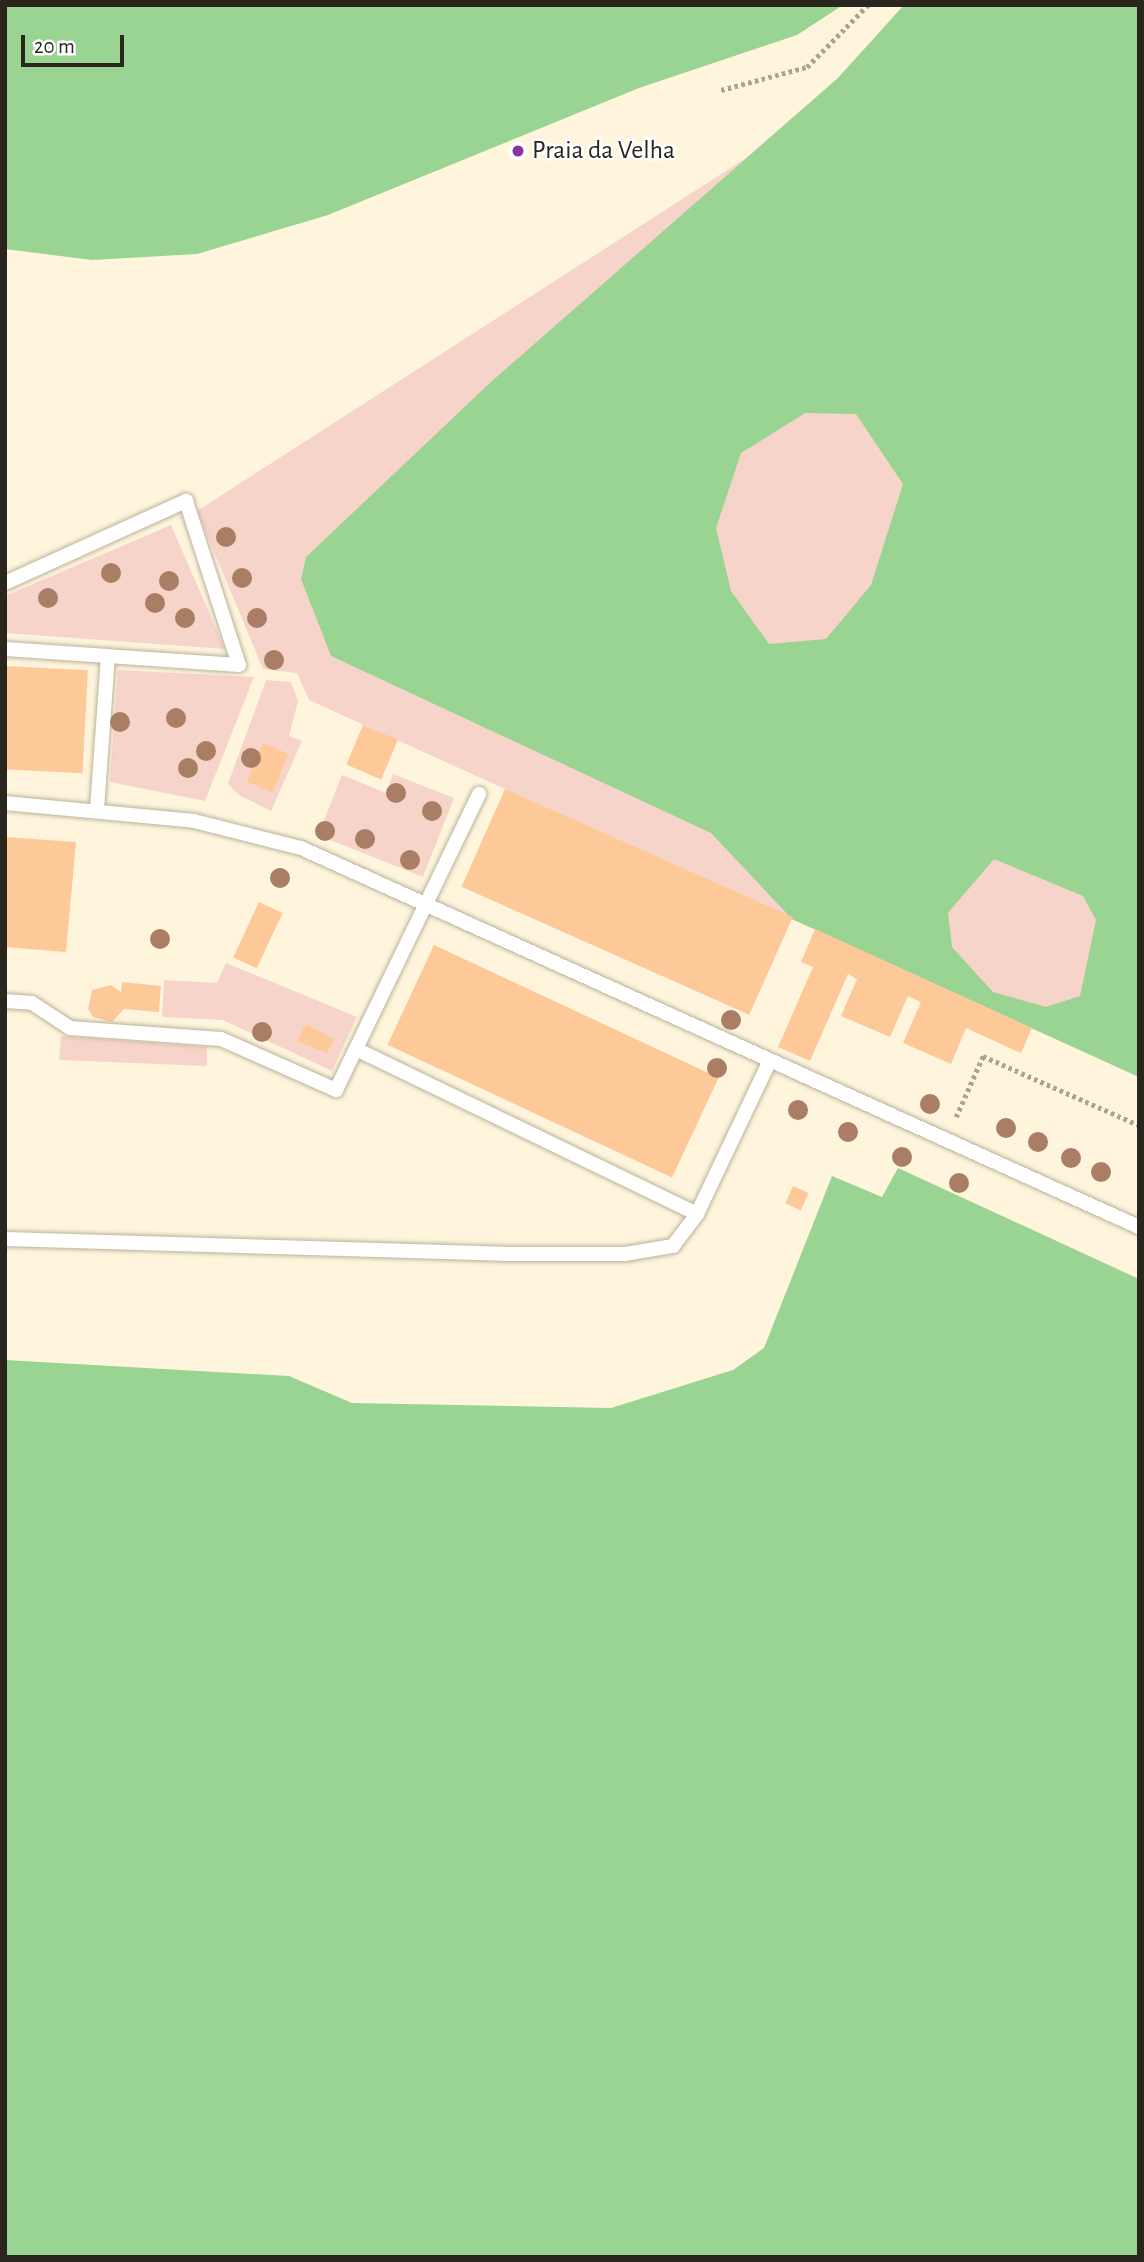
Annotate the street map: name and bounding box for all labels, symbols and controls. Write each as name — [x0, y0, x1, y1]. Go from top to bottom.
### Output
scale bar — [24, 21, 128, 65]
text: 20 m — [34, 36, 75, 57]
place label: Praia da Velha — [532, 135, 675, 167]
marker: Praia da Velha — [510, 143, 526, 159]

